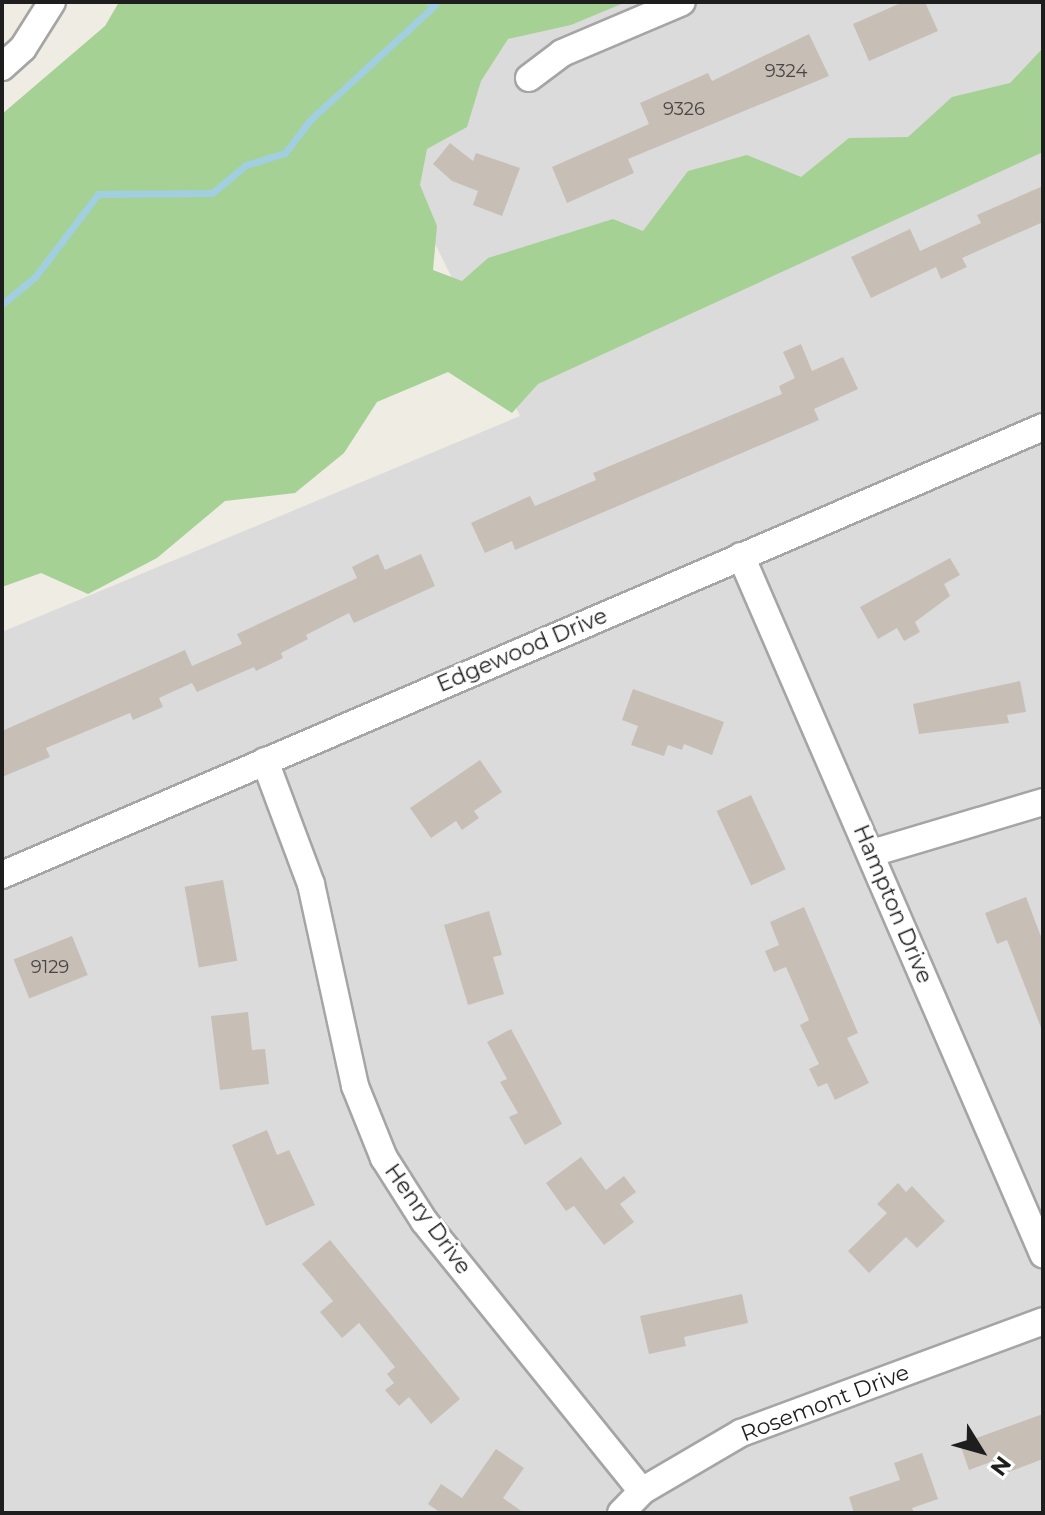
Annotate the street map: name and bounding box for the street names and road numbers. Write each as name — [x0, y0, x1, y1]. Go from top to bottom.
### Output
street label: Edgewood Drive — [433, 602, 611, 698]
street label: Hampton Drive — [848, 821, 938, 987]
street label: Henry Drive — [379, 1159, 477, 1279]
street label: Rosemont Drive — [737, 1359, 913, 1447]

